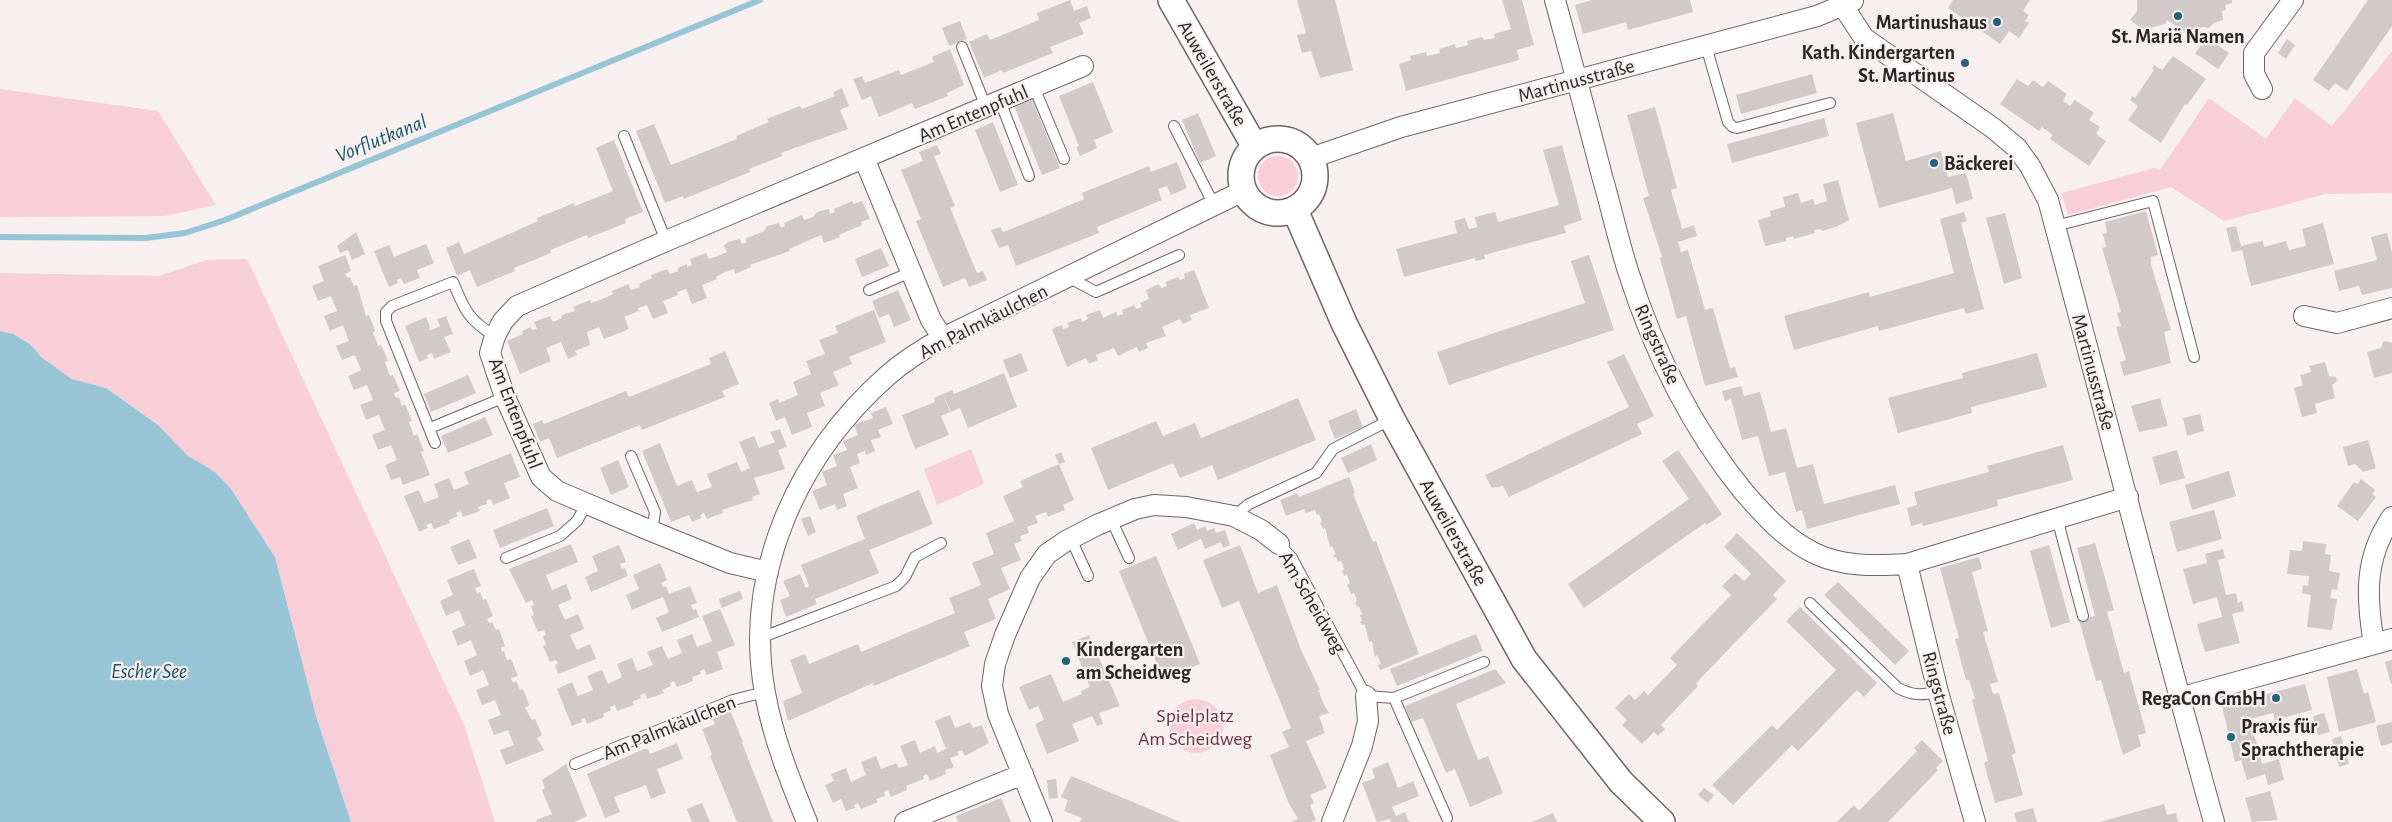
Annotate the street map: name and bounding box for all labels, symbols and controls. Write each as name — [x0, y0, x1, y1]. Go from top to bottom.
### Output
marker: St. Mariä Namen — [2172, 10, 2184, 22]
place label: Martinushaus — [1876, 13, 1987, 33]
marker: Martinushaus — [1991, 16, 2003, 28]
street label: Auweilerstraße — [1174, 17, 1250, 130]
place label: St. Mariä Namen — [2111, 27, 2245, 47]
place label: Kath. Kindergarten St. Martinus — [1802, 43, 1955, 86]
street label: Martinusstraße — [1516, 56, 1637, 106]
marker: Kath. Kindergarten St. Martinus — [1959, 57, 1971, 69]
street label: Am Entenpfuhl — [915, 82, 1031, 146]
water label: Vorflutkanal — [333, 111, 430, 166]
place label: Bäckerei — [1944, 154, 2013, 174]
marker: Bäckerei — [1928, 157, 1940, 169]
street label: Am Palmkäulchen — [916, 281, 1051, 363]
street label: Ringstraße — [1631, 301, 1684, 388]
street label: Martinusstraße — [2068, 312, 2118, 433]
street label: Am Entenpfuhl — [485, 355, 545, 472]
street label: Auweilerstraße — [1416, 476, 1491, 589]
street label: Am Scheidweg — [1275, 548, 1349, 657]
place label: Kindergarten am Scheidweg — [1076, 640, 1192, 683]
street label: Ringstraße — [1918, 649, 1960, 737]
marker: Kindergarten am Scheidweg — [1060, 655, 1072, 667]
water label: Escher See — [111, 661, 187, 682]
place label: RegaCon GmbH — [2141, 689, 2266, 709]
street label: Am Palmkäulchen — [600, 692, 739, 764]
marker: RegaCon GmbH — [2270, 692, 2282, 704]
park label: Spielplatz Am Scheidweg — [1138, 706, 1252, 749]
place label: Praxis für Sprachtherapie — [2241, 717, 2364, 760]
marker: Praxis für Sprachtherapie — [2225, 731, 2237, 743]

